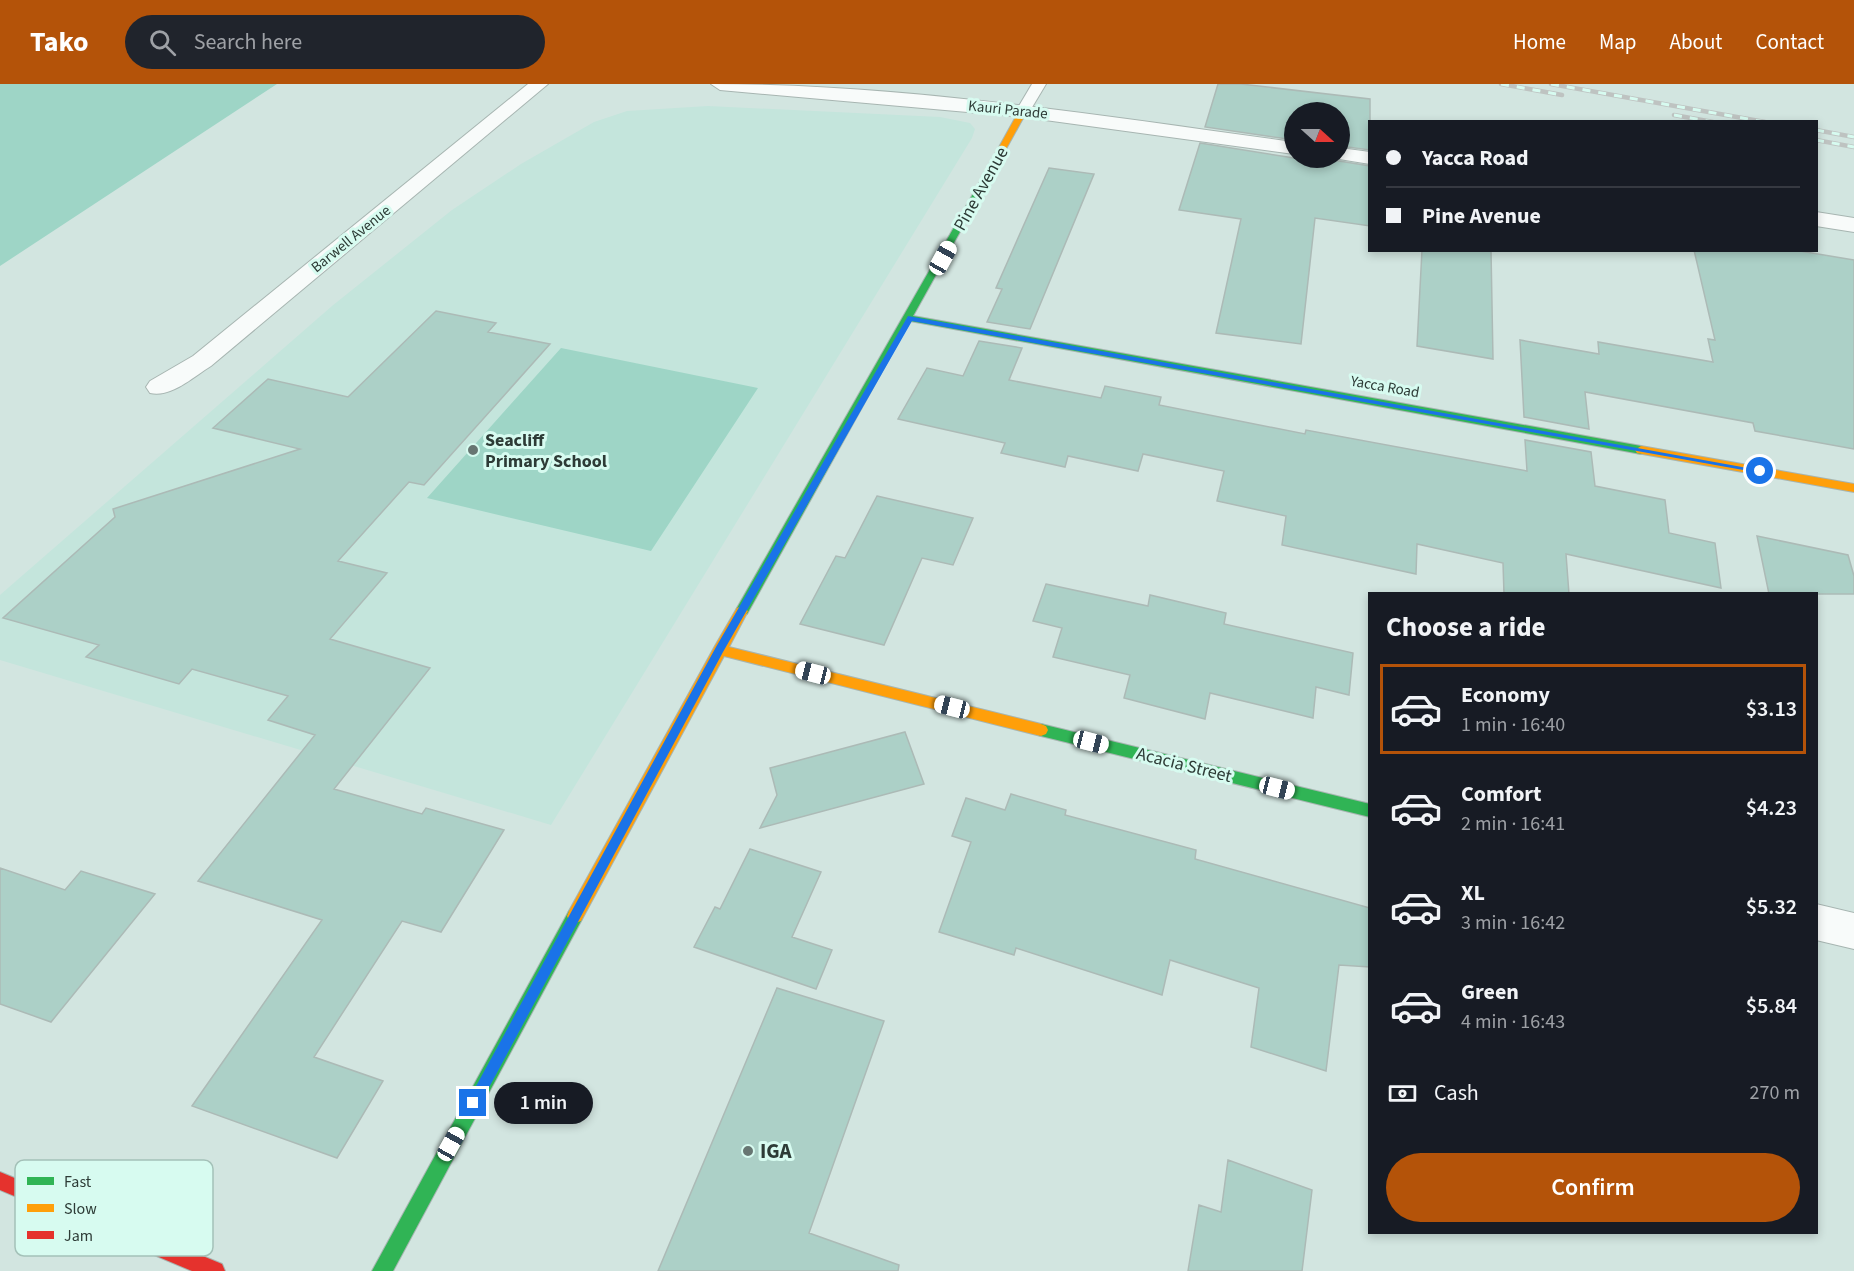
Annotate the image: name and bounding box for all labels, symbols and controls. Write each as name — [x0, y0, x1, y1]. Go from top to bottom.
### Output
search box — [125, 15, 545, 69]
text: Tako — [30, 22, 89, 62]
icon: search — [146, 26, 179, 59]
text: Search here — [194, 26, 302, 58]
text: Home — [1513, 27, 1566, 57]
text: Map — [1599, 27, 1637, 57]
text: About — [1670, 27, 1722, 57]
text: Contact — [1755, 27, 1824, 57]
street label: Kauri Parade — [967, 95, 1049, 125]
north arrow — [1284, 102, 1350, 168]
map controls — [1284, 102, 1350, 168]
street label: Pine Avenue — [948, 142, 1014, 235]
text: Yacca Road — [1422, 142, 1529, 174]
street label: Barwell Avenue — [307, 200, 395, 278]
text: Pine Avenue — [1422, 200, 1541, 232]
car — [926, 238, 960, 278]
street label: Yacca Road — [1348, 370, 1421, 403]
place label: Seacliff Primary School — [485, 428, 607, 474]
marker: Seacliff Primary School — [466, 443, 480, 457]
route start — [1746, 457, 1773, 484]
text: Choose a ride — [1386, 608, 1546, 647]
car — [793, 660, 833, 686]
text: Economy — [1461, 679, 1550, 711]
icon: car — [1389, 682, 1443, 736]
text: $3.13 — [1746, 693, 1797, 725]
car — [932, 694, 972, 720]
text: 1 min · 16:40 — [1461, 711, 1565, 739]
car — [1071, 729, 1111, 755]
street label: Acacia Street — [1134, 741, 1234, 789]
car — [1257, 775, 1297, 801]
text: Comfort — [1461, 778, 1542, 810]
icon: car — [1389, 781, 1443, 835]
text: $4.23 — [1746, 792, 1797, 824]
text: 2 min · 16:41 — [1461, 810, 1565, 838]
text: XL — [1461, 877, 1485, 909]
icon: car — [1389, 880, 1443, 934]
text: $5.32 — [1746, 891, 1797, 923]
text: 3 min · 16:42 — [1461, 909, 1565, 937]
text: Green — [1461, 976, 1519, 1008]
icon: car — [1389, 979, 1443, 1033]
text: $5.84 — [1746, 990, 1797, 1022]
text: 4 min · 16:43 — [1461, 1008, 1565, 1036]
icon: cash — [1386, 1077, 1419, 1110]
text: Cash — [1434, 1077, 1479, 1109]
text: 270 m — [1750, 1079, 1800, 1107]
callout: 1 min — [494, 1082, 593, 1124]
route end — [459, 1089, 486, 1116]
text: 1 min — [520, 1089, 567, 1117]
car — [434, 1124, 468, 1164]
place label: IGA — [760, 1136, 793, 1166]
marker: IGA — [741, 1144, 755, 1158]
button: Confirm — [1386, 1153, 1800, 1222]
legend — [15, 1160, 213, 1256]
text: Fast — [64, 1171, 92, 1193]
text: Slow — [64, 1198, 97, 1220]
text: Jam — [64, 1225, 93, 1247]

